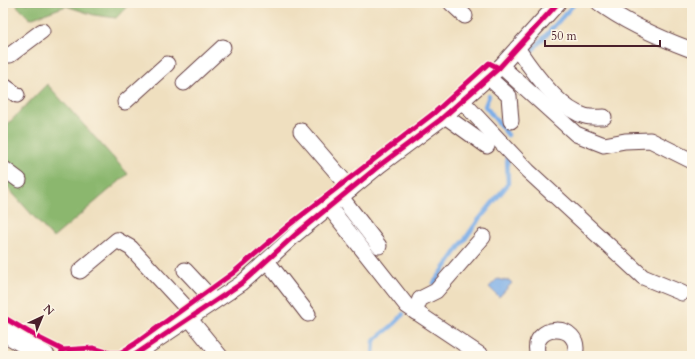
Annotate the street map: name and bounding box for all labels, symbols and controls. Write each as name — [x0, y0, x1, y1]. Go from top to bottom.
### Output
scale bar — [545, 22, 660, 48]
text: 50 m — [551, 28, 578, 44]
north arrow — [22, 297, 62, 337]
text: N — [40, 301, 58, 319]

